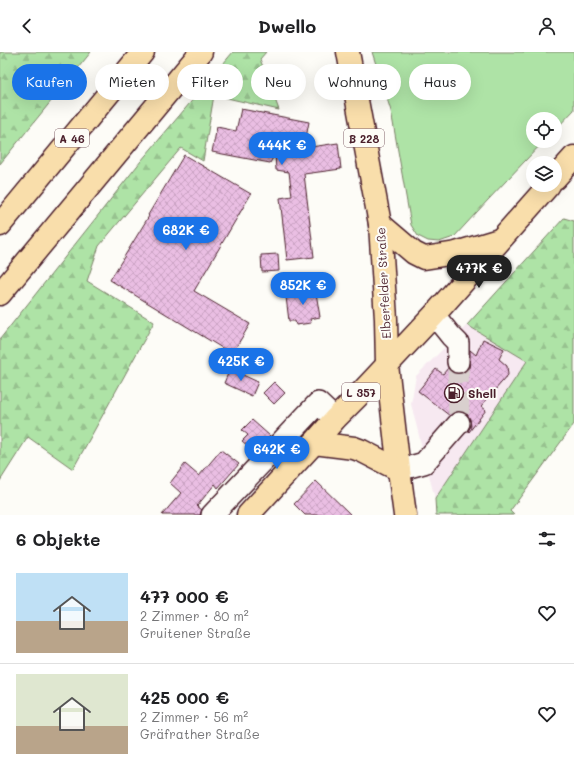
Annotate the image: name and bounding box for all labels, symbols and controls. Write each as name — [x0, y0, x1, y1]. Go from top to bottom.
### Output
text: Dwello — [258, 14, 316, 38]
icon: back — [16, 15, 38, 37]
icon: person — [536, 15, 558, 37]
chip: Kaufen — [12, 64, 87, 100]
chip: Mieten — [95, 64, 169, 100]
chip: Filter — [177, 64, 243, 100]
chip: Neu — [251, 64, 306, 100]
chip: Wohnung — [314, 64, 401, 100]
chip: Haus — [409, 64, 471, 100]
map controls — [526, 112, 562, 192]
button: locate — [526, 112, 562, 148]
road number: A 46 — [55, 129, 89, 147]
road number: B 228 — [344, 129, 384, 147]
pin: 444K € — [249, 132, 315, 166]
text: 444K € — [258, 136, 306, 153]
button: layers — [526, 156, 562, 192]
pin: 682K € — [153, 217, 219, 251]
text: 682K € — [163, 221, 209, 238]
street label: Elberfelder Straße — [372, 227, 394, 339]
pin: 477K € — [446, 255, 512, 289]
text: 477K € — [456, 259, 502, 276]
pin: 852K € — [270, 272, 336, 306]
text: 852K € — [280, 276, 326, 293]
pin: 425K € — [208, 348, 274, 382]
text: 425K € — [218, 352, 264, 369]
fuel station icon: Shell — [443, 382, 465, 404]
road number: L 357 — [342, 383, 380, 401]
place label: Shell — [468, 385, 496, 401]
pin: 642K € — [244, 436, 310, 470]
text: 642K € — [253, 440, 301, 457]
text: 6 Objekte — [16, 528, 100, 550]
icon: filters — [536, 528, 558, 550]
text: 477 000 € — [140, 585, 229, 607]
icon: home — [48, 589, 96, 637]
icon: heart — [536, 602, 558, 624]
text: 2 Zimmer · 80 m² — [140, 607, 249, 624]
text: Gruitener Straße — [140, 624, 251, 641]
text: 425 000 € — [140, 686, 229, 708]
icon: home — [48, 690, 96, 738]
icon: heart — [536, 703, 558, 725]
text: 2 Zimmer · 56 m² — [140, 708, 248, 725]
text: Gräfrather Straße — [140, 725, 260, 742]

